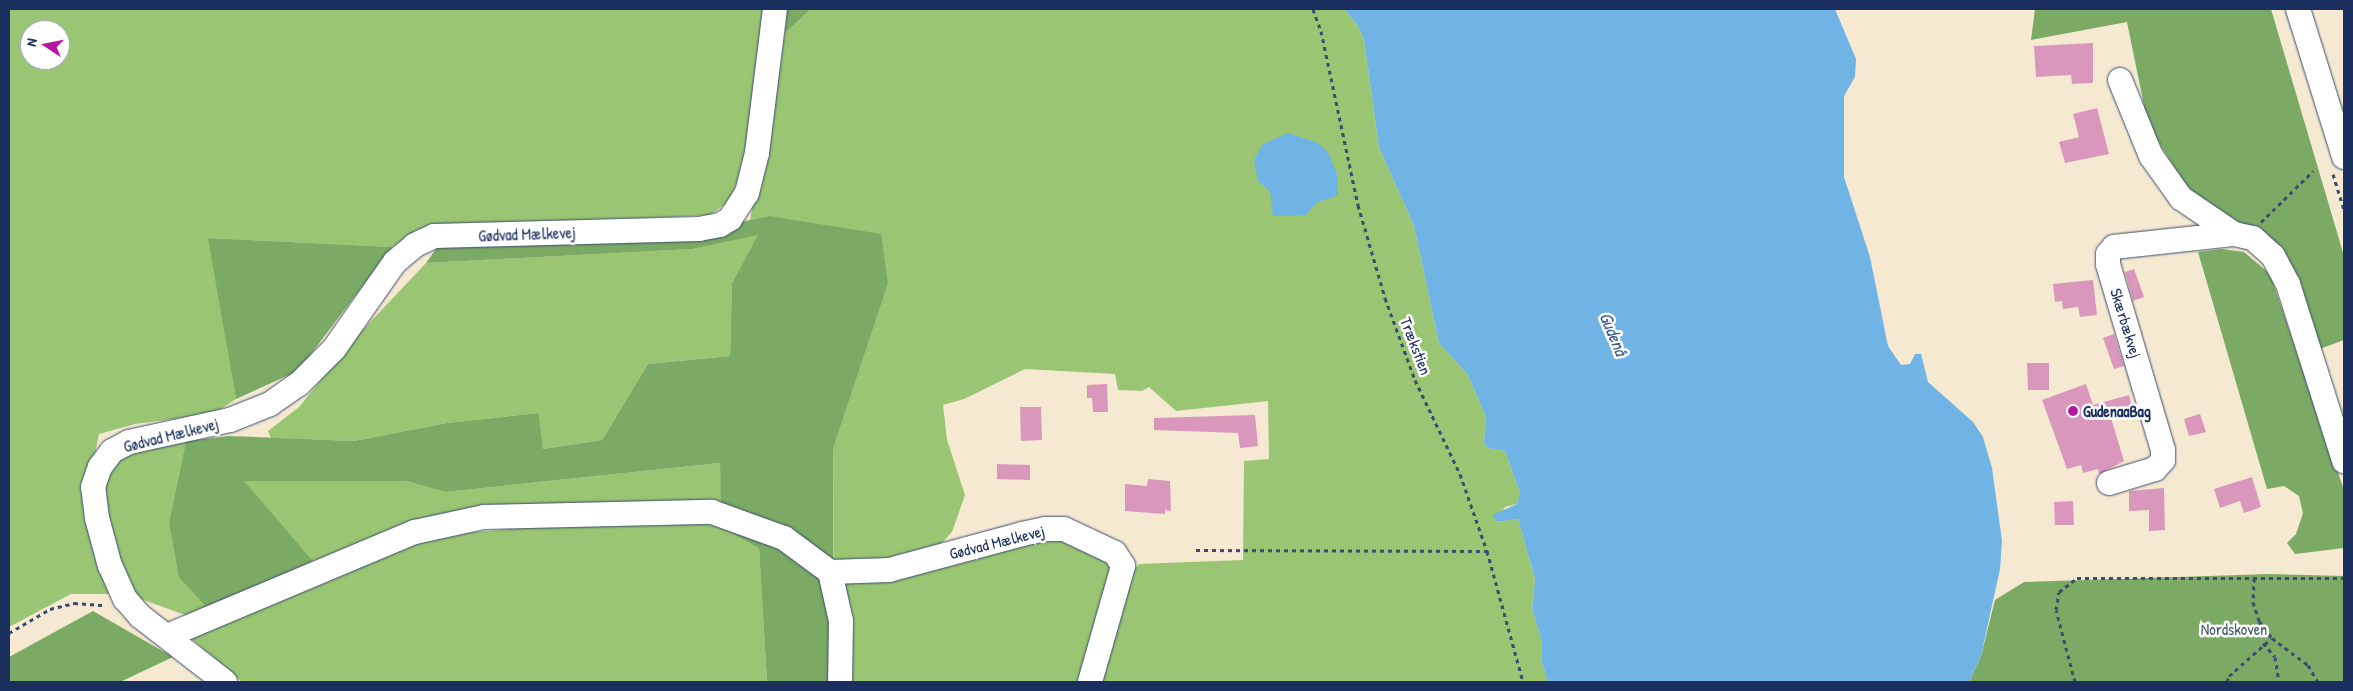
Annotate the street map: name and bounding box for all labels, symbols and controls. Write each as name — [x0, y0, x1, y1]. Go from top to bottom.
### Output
north arrow — [20, 20, 70, 70]
text: N — [21, 37, 41, 48]
street label: Gødvad Mælkevej — [478, 223, 576, 245]
street label: Skærbækvej — [2106, 286, 2146, 360]
water label: Gudenå — [1594, 309, 1632, 359]
street label: Trækstien — [1396, 315, 1436, 377]
place label: GudenaaBag — [2083, 401, 2151, 421]
marker: GudenaaBag — [2067, 405, 2079, 417]
street label: Gødvad Mælkevej — [121, 414, 221, 456]
street label: Gødvad Mælkevej — [947, 521, 1047, 563]
park label: Nordskoven — [2201, 619, 2267, 639]

